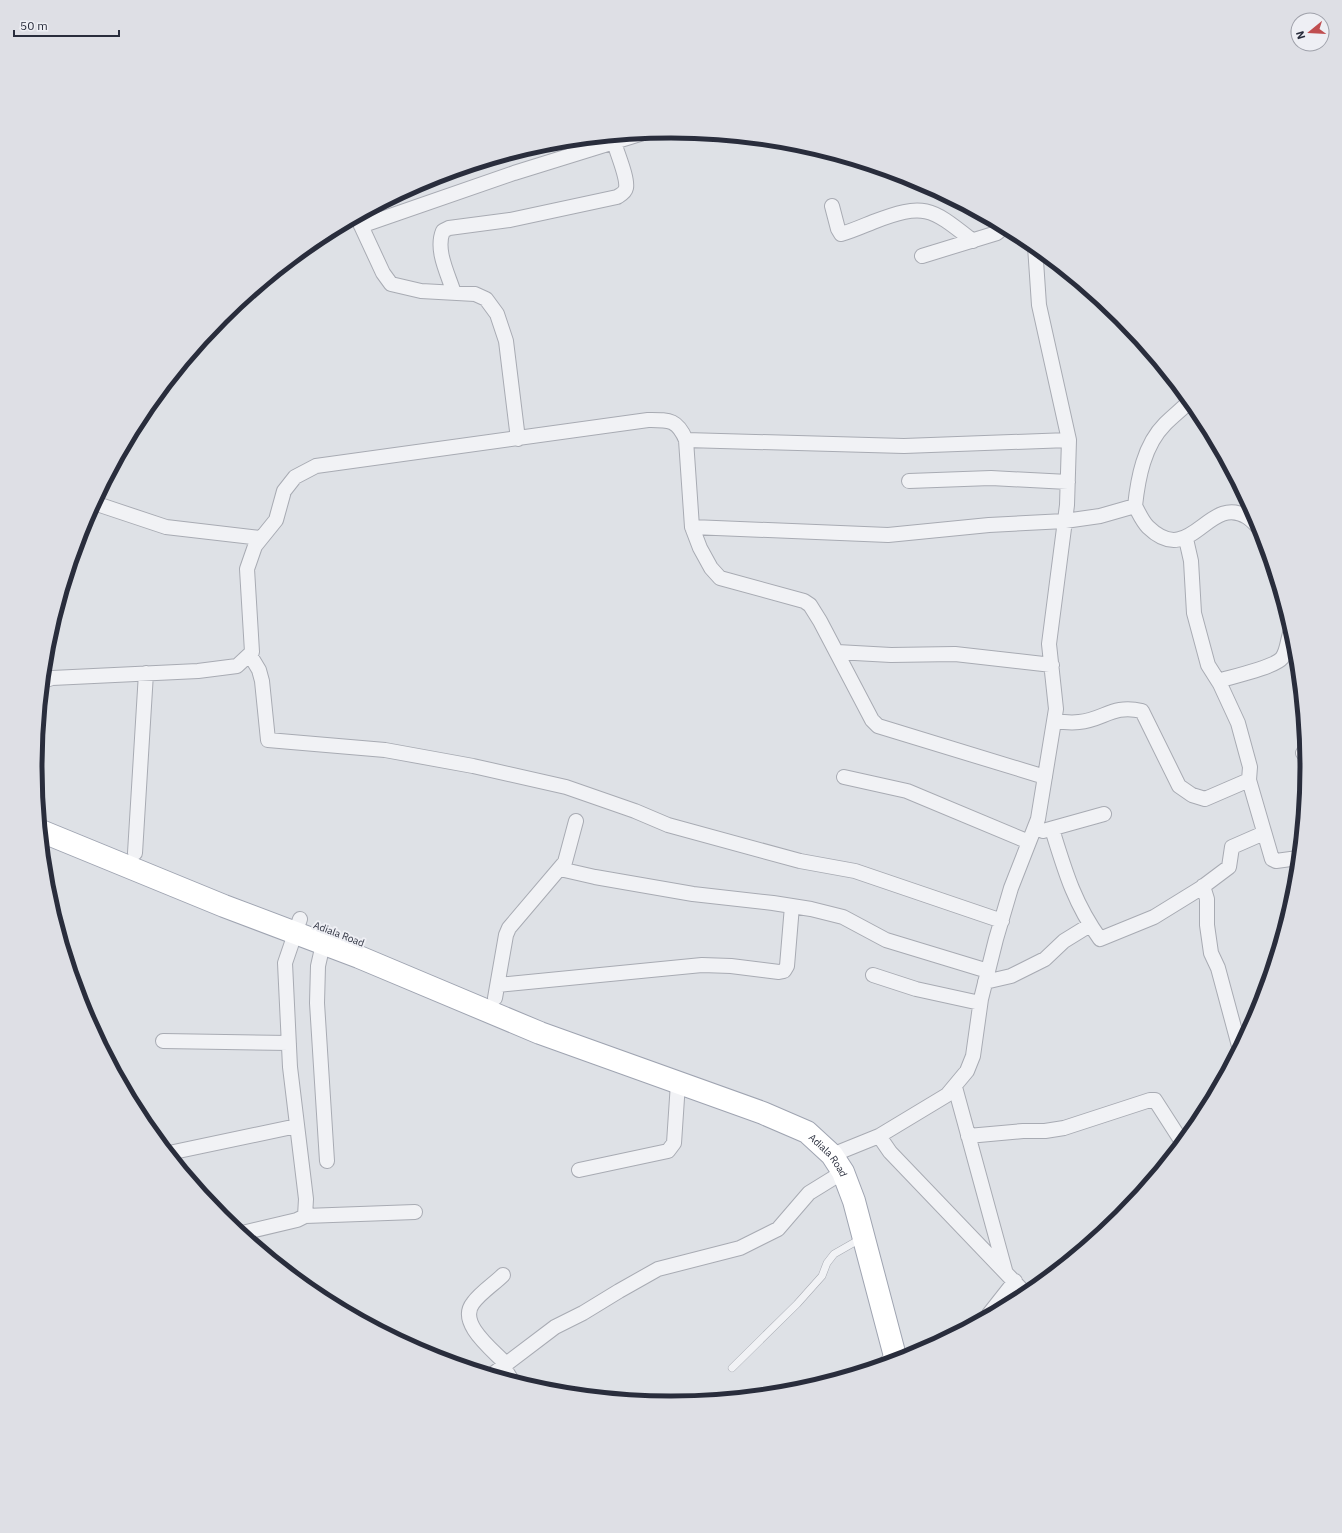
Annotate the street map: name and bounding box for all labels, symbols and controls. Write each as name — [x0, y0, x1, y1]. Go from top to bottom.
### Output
scale bar — [14, 12, 119, 38]
north arrow — [1290, 12, 1330, 52]
text: 50 m — [20, 18, 48, 33]
text: N — [1293, 29, 1308, 41]
street label: Adiala Road — [312, 918, 366, 950]
street label: Adiala Road — [806, 1131, 851, 1178]

